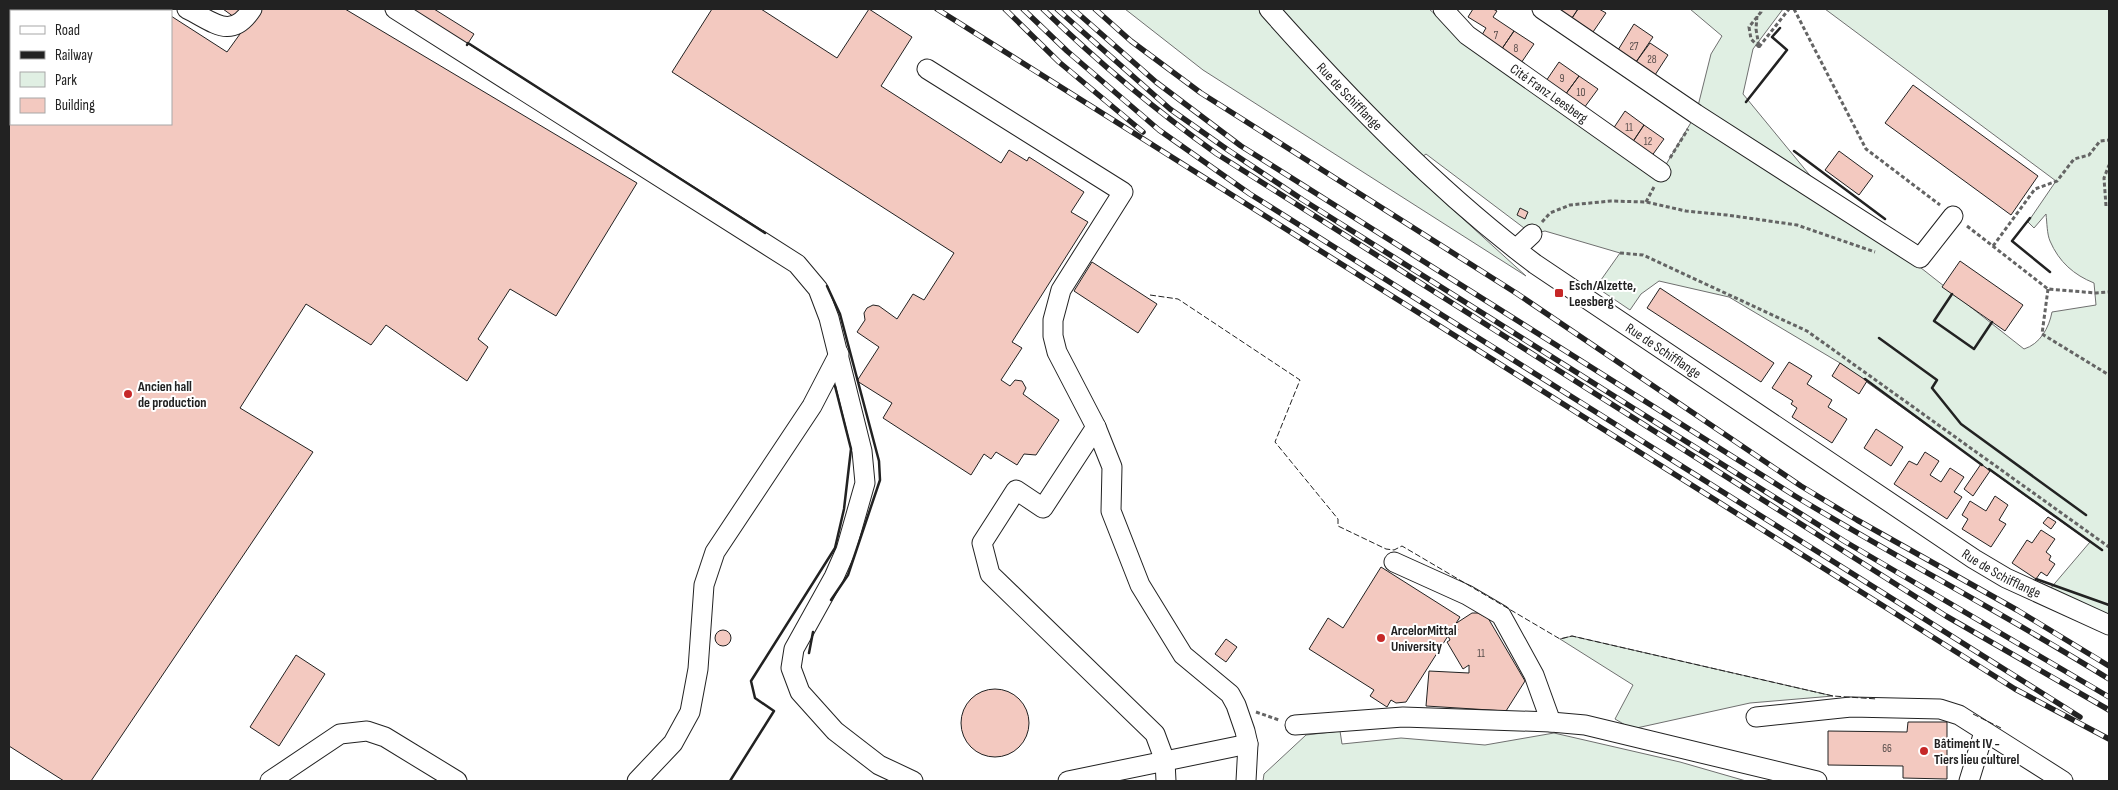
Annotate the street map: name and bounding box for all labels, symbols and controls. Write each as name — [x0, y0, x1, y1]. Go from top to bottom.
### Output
legend — [10, 10, 172, 125]
text: Road — [55, 21, 80, 40]
house number: 7 — [1494, 29, 1499, 42]
house number: 27 — [1630, 40, 1639, 53]
house number: 8 — [1514, 42, 1519, 55]
text: Railway — [55, 46, 93, 65]
house number: 28 — [1647, 53, 1657, 66]
street label: Rue de Schifflange — [1313, 59, 1386, 134]
street label: Cité Franz Leesberg — [1507, 60, 1592, 127]
text: Park — [55, 71, 77, 90]
house number: 9 — [1560, 72, 1565, 85]
house number: 10 — [1577, 86, 1585, 99]
text: Building — [55, 96, 95, 115]
house number: 11 — [1625, 121, 1633, 134]
house number: 12 — [1644, 135, 1653, 148]
place label: Esch/Alzette, Leesberg — [1569, 277, 1636, 310]
marker: Esch/Alzette, Leesberg — [1553, 287, 1565, 299]
street label: Rue de Schifflange — [1623, 319, 1705, 382]
place label: Ancien hall de production — [137, 378, 206, 411]
marker: Ancien hall de production — [122, 388, 134, 400]
street label: Rue de Schifflange — [1959, 545, 2044, 601]
place label: ArcelorMittal University — [1390, 622, 1457, 655]
marker: ArcelorMittal University — [1375, 632, 1387, 644]
house number: 11 — [1477, 647, 1485, 660]
place label: Bâtiment IV - Tiers lieu culturel — [1934, 735, 2020, 768]
house number: 66 — [1882, 742, 1892, 755]
marker: Bâtiment IV - Tiers lieu culturel — [1918, 745, 1930, 757]

